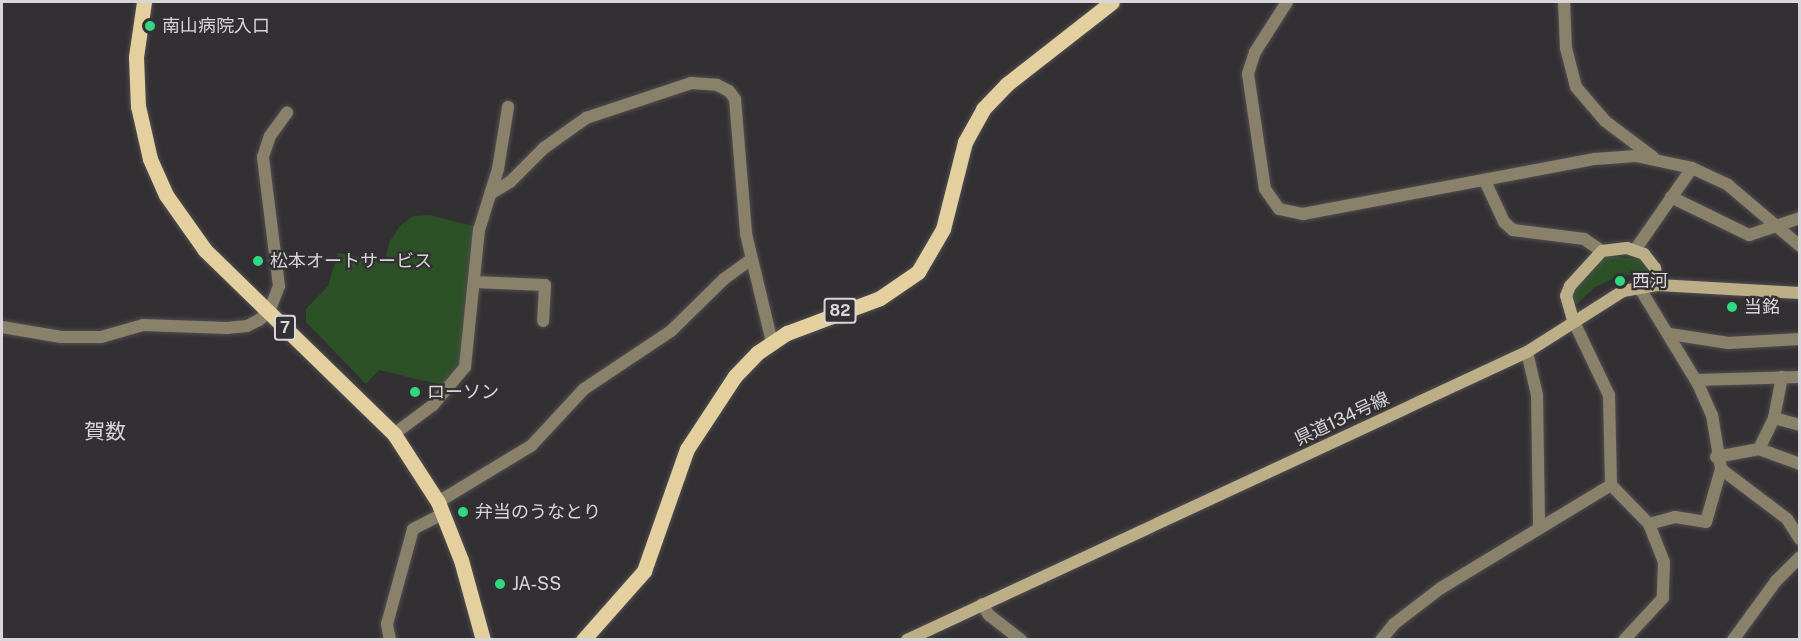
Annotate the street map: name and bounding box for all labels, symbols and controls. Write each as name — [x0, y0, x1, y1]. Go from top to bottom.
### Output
place label: 南山病院入口 — [162, 15, 270, 37]
marker: 南山病院入口 — [143, 19, 157, 33]
place label: 松本オートサービス — [270, 250, 432, 272]
marker: 松本オートサービス — [251, 254, 265, 268]
place label: 西河 — [1632, 270, 1668, 292]
marker: 西河 — [1613, 274, 1627, 288]
place label: 当銘 — [1744, 296, 1780, 318]
road number: 82 — [824, 298, 856, 324]
marker: 当銘 — [1725, 300, 1739, 314]
road number: 7 — [273, 315, 297, 341]
place label: ローソン — [427, 381, 499, 403]
marker: ローソン — [408, 385, 422, 399]
street label: 県道134号線 — [1291, 388, 1393, 450]
district label: 賀数 — [84, 419, 126, 445]
place label: 弁当のうなとり — [475, 501, 601, 523]
marker: 弁当のうなとり — [456, 505, 470, 519]
place label: JA-SS — [512, 573, 561, 595]
marker: JA-SS — [493, 577, 507, 591]

